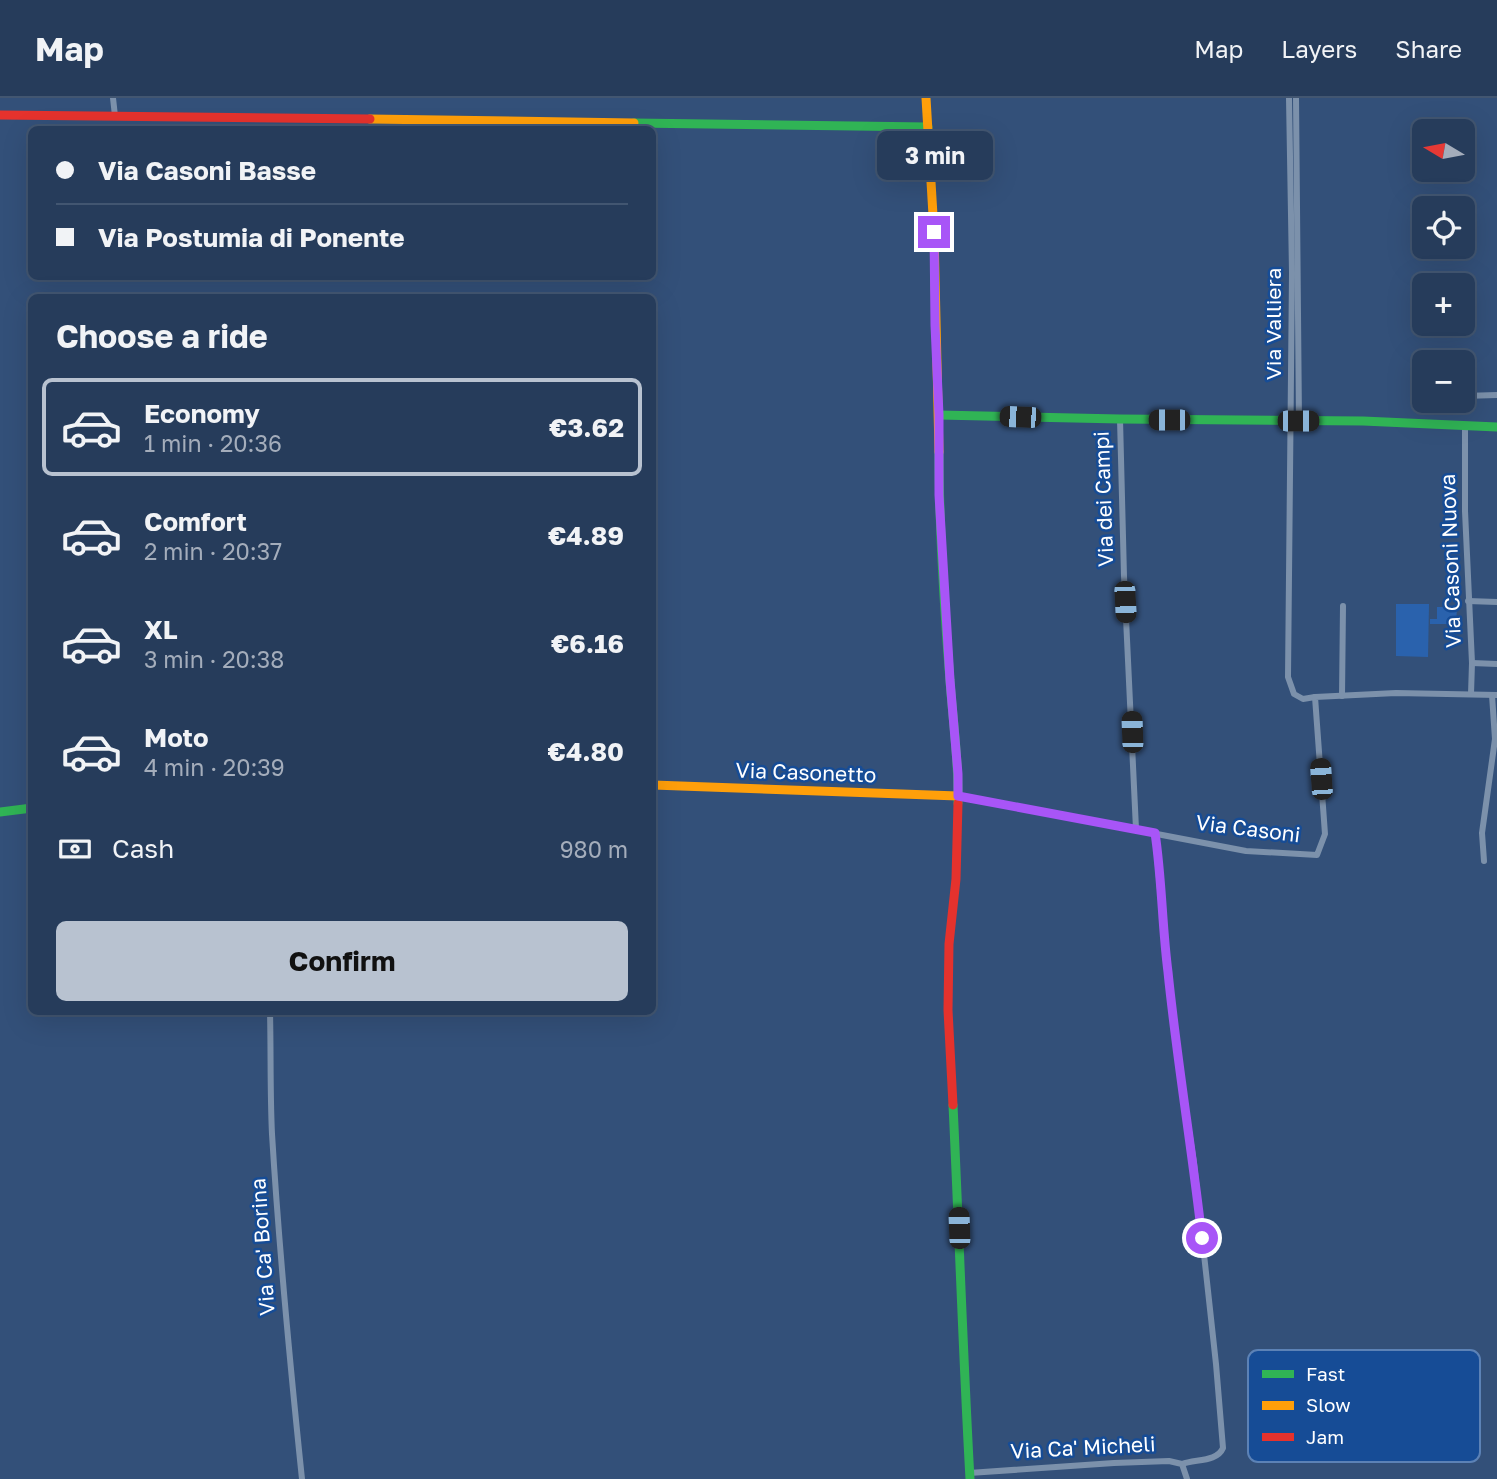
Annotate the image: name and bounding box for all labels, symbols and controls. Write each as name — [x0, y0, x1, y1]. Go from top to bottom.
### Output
text: Map — [35, 29, 104, 68]
text: Map — [1194, 34, 1243, 63]
text: Layers — [1281, 34, 1357, 63]
text: Share — [1395, 34, 1462, 63]
north arrow — [1412, 119, 1475, 182]
map controls — [1412, 119, 1475, 413]
callout: 3 min — [876, 130, 992, 180]
text: 3 min — [905, 141, 965, 169]
text: Via Casoni Basse — [98, 155, 316, 186]
button: locate — [1412, 196, 1475, 259]
route end — [918, 216, 950, 248]
text: Via Postumia di Ponente — [98, 222, 405, 253]
street label: Via Valliera — [1260, 268, 1286, 380]
button: + — [1412, 273, 1475, 336]
text: Choose a ride — [56, 317, 268, 355]
button: − — [1412, 350, 1475, 413]
icon: car — [60, 396, 123, 459]
text: Economy — [144, 398, 260, 429]
car — [999, 406, 1042, 428]
car — [1149, 410, 1191, 431]
car — [1278, 411, 1320, 432]
text: €3.62 — [549, 412, 624, 443]
text: 1 min · 20:36 — [144, 429, 282, 457]
street label: Via dei Campi — [1088, 431, 1118, 567]
street label: Via Casoni Nuova — [1434, 473, 1466, 649]
icon: car — [60, 504, 123, 567]
text: Comfort — [144, 506, 247, 537]
text: €4.89 — [548, 520, 624, 551]
text: 2 min · 20:37 — [144, 537, 282, 565]
car — [1114, 580, 1137, 624]
icon: car — [60, 612, 123, 675]
text: XL — [144, 614, 178, 645]
text: €6.16 — [551, 628, 624, 659]
text: 3 min · 20:38 — [144, 645, 284, 673]
car — [1121, 711, 1144, 753]
icon: car — [60, 720, 123, 783]
text: Moto — [144, 722, 209, 753]
text: €4.80 — [548, 736, 624, 767]
text: 4 min · 20:39 — [144, 753, 285, 781]
street label: Via Casonetto — [735, 757, 877, 787]
car — [1310, 757, 1333, 801]
street label: Via Casoni — [1194, 809, 1302, 847]
icon: cash — [56, 830, 94, 868]
text: Cash — [112, 833, 174, 864]
text: 980 m — [560, 835, 628, 863]
button: Confirm — [56, 921, 628, 1001]
street label: Via Ca' Borina — [244, 1177, 280, 1317]
car — [948, 1207, 971, 1249]
route start — [1186, 1222, 1218, 1254]
legend — [1248, 1350, 1480, 1462]
text: Fast — [1306, 1362, 1345, 1385]
text: Slow — [1306, 1393, 1351, 1416]
text: Jam — [1306, 1425, 1344, 1448]
street label: Via Ca' Micheli — [1010, 1430, 1156, 1464]

